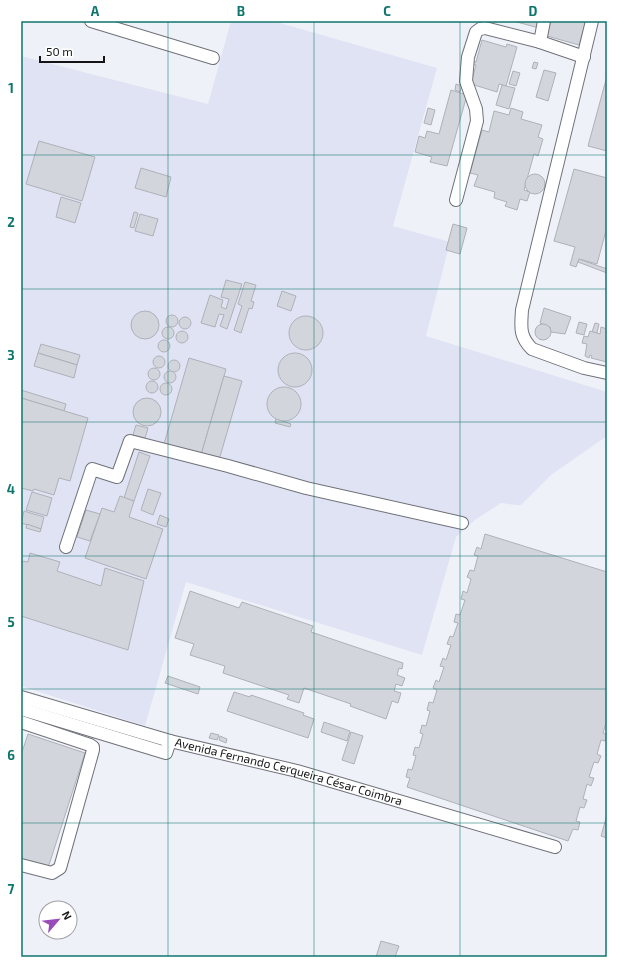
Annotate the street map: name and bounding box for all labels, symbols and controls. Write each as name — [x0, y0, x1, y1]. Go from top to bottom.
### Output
text: A — [91, 3, 100, 19]
text: B — [237, 3, 245, 19]
text: C — [383, 3, 391, 19]
text: D — [529, 3, 538, 19]
scale bar — [40, 38, 104, 64]
text: 50 m — [46, 44, 73, 58]
text: 1 — [8, 80, 14, 96]
text: 2 — [7, 214, 15, 230]
text: 3 — [7, 347, 15, 363]
text: 4 — [7, 481, 15, 497]
text: 5 — [7, 614, 15, 630]
street label: Avenida Fernando Cerqueira César Coimbra — [174, 734, 404, 808]
text: 6 — [7, 747, 15, 763]
text: 7 — [8, 881, 15, 897]
north arrow — [38, 900, 78, 940]
text: N — [60, 909, 75, 922]

